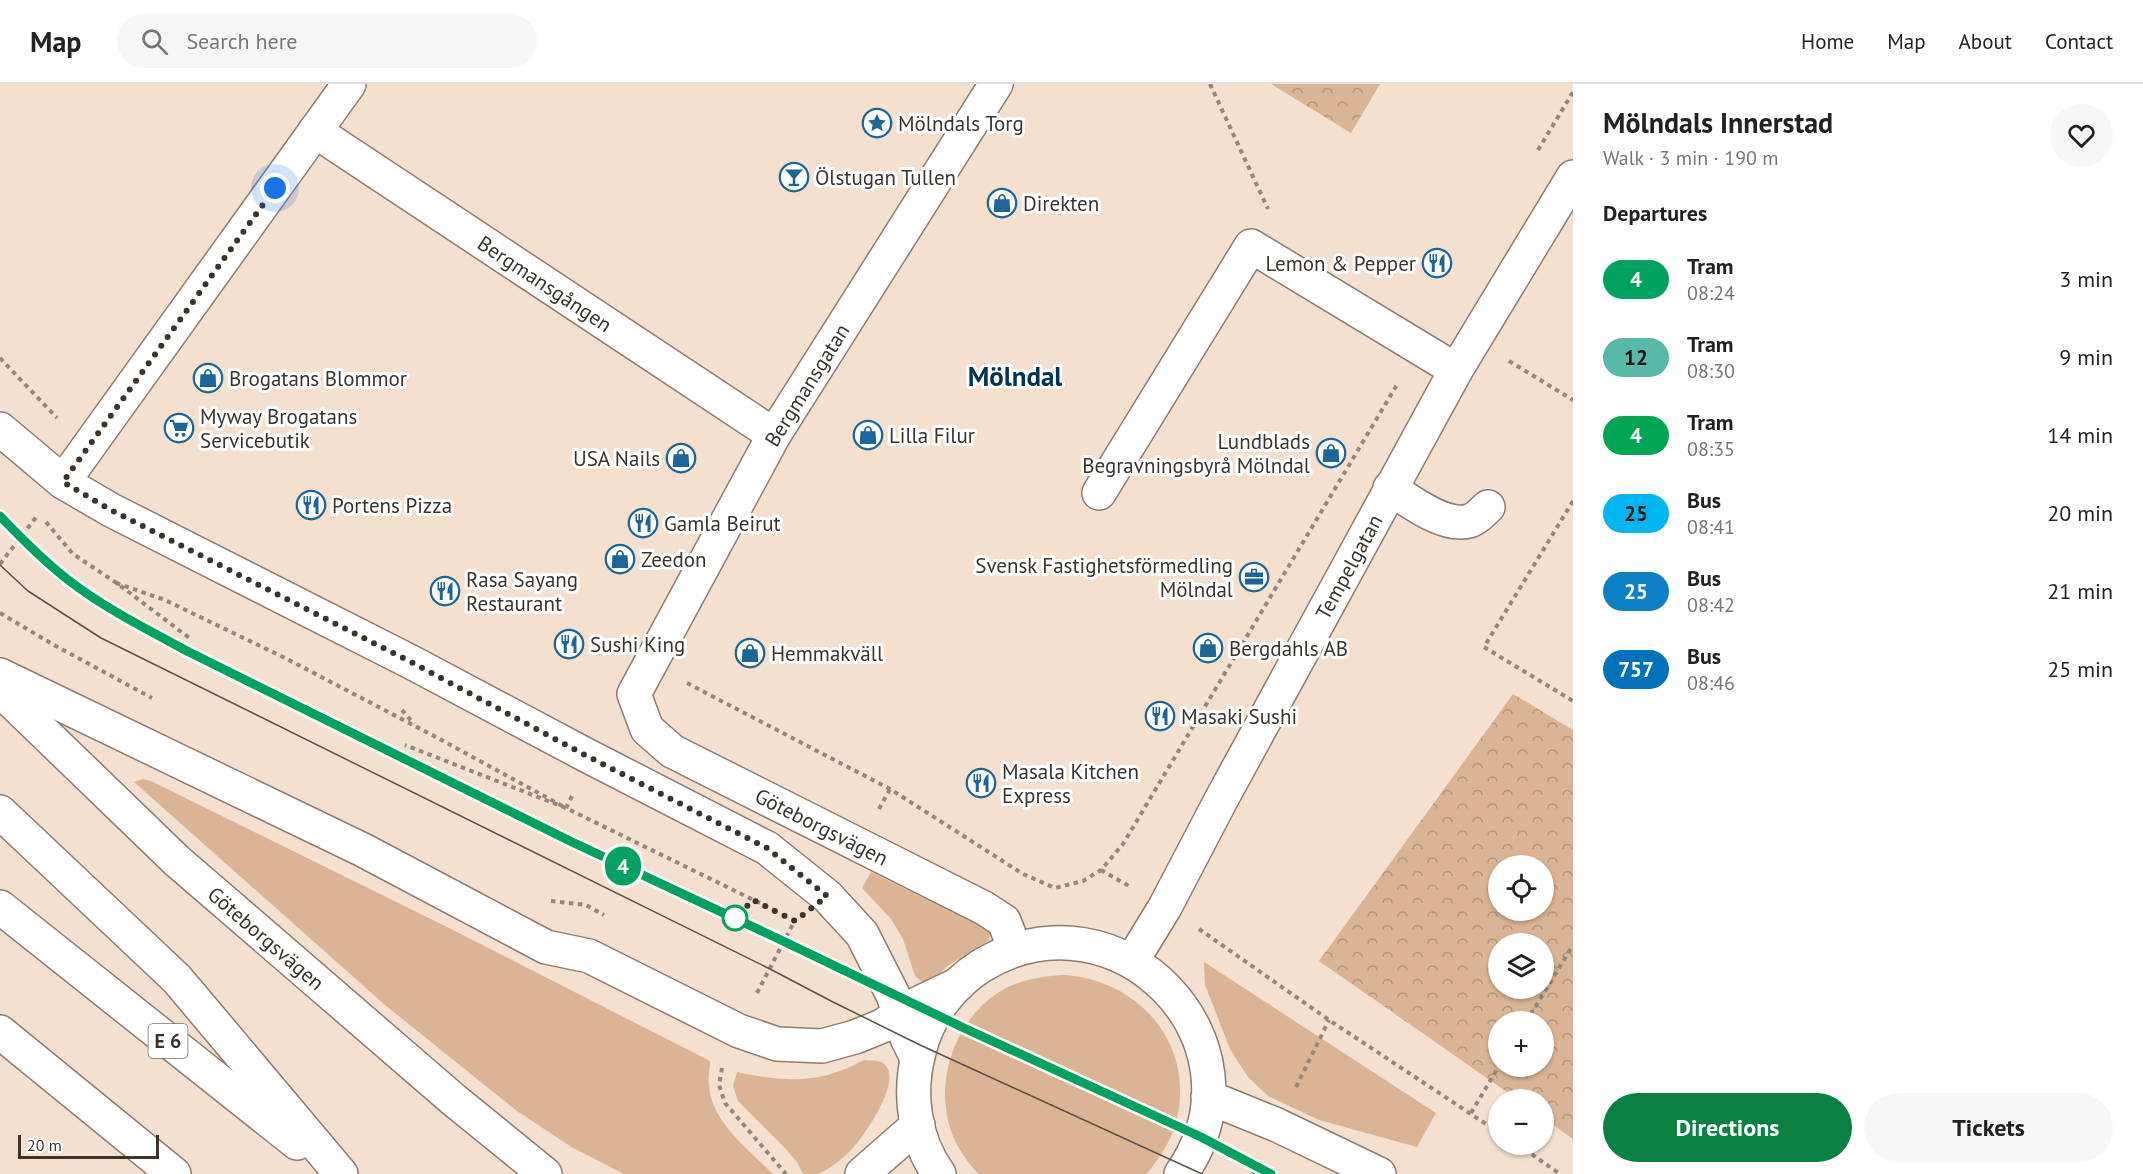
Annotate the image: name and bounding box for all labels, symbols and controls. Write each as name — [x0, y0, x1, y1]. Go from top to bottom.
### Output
search box — [117, 14, 537, 68]
text: Map — [30, 23, 81, 60]
icon: search — [138, 25, 171, 58]
text: Search here — [186, 27, 297, 55]
text: Home — [1801, 28, 1854, 55]
text: Map — [1887, 28, 1926, 55]
text: About — [1959, 28, 2012, 55]
text: Contact — [2045, 28, 2113, 55]
text: Mölndals Innerstad — [1603, 104, 1833, 141]
button: heart — [2050, 104, 2113, 167]
place icon: Mölndals Torg — [861, 107, 893, 139]
place label: Mölndals Torg — [898, 110, 1024, 137]
text: Walk · 3 min · 190 m — [1603, 145, 1779, 171]
bar icon: Ölstugan Tullen — [778, 161, 810, 193]
place label: Ölstugan Tullen — [815, 164, 956, 191]
your location — [260, 173, 290, 203]
shop icon: Direkten — [986, 187, 1018, 219]
place label: Direkten — [1023, 190, 1099, 217]
text: Departures — [1603, 199, 1707, 227]
street label: Bergmansgången — [473, 229, 618, 338]
restaurant icon: Lemon & Pepper — [1421, 247, 1453, 279]
place label: Lemon & Pepper — [1265, 250, 1416, 277]
text: Tram — [1687, 252, 1734, 280]
text: 3 min — [2059, 265, 2113, 293]
text: 4 — [1630, 266, 1642, 293]
text: 08:24 — [1687, 280, 1735, 306]
street label: Bergmansgatan — [758, 319, 856, 451]
text: Tram — [1687, 330, 1734, 358]
text: 9 min — [2059, 343, 2113, 371]
text: 12 — [1624, 344, 1648, 371]
text: 08:30 — [1687, 358, 1735, 384]
district label: Mölndal — [968, 359, 1062, 393]
shop icon: Brogatans Blommor — [192, 362, 224, 394]
place label: Brogatans Blommor — [229, 365, 407, 392]
place label: Myway Brogatans Servicebutik — [200, 403, 357, 454]
text: Tram — [1687, 408, 1734, 436]
supermarket icon: Myway Brogatans Servicebutik — [163, 412, 195, 444]
shop icon: Lilla Filur — [852, 419, 884, 451]
text: 14 min — [2047, 421, 2113, 449]
place label: Lilla Filur — [889, 422, 975, 449]
text: 4 — [1630, 422, 1642, 449]
place label: Lundblads Begravningsbyrå Mölndal — [1082, 428, 1310, 479]
text: 08:35 — [1687, 436, 1735, 462]
shop icon: Lundblads Begravningsbyrå Mölndal — [1315, 437, 1347, 469]
shop icon: USA Nails — [665, 442, 697, 474]
place label: USA Nails — [573, 445, 660, 472]
text: Bus — [1687, 486, 1721, 514]
restaurant icon: Portens Pizza — [295, 489, 327, 521]
place label: Portens Pizza — [332, 492, 452, 519]
text: 20 min — [2047, 499, 2113, 527]
text: 25 — [1624, 500, 1648, 527]
restaurant icon: Gamla Beirut — [627, 507, 659, 539]
street label: Tempelgatan — [1309, 509, 1388, 624]
place label: Gamla Beirut — [664, 510, 781, 537]
text: 08:41 — [1687, 514, 1735, 540]
shop icon: Zeedon — [604, 543, 636, 575]
place label: Zeedon — [641, 546, 707, 573]
place label: Svensk Fastighetsförmedling Mölndal — [975, 552, 1233, 603]
office icon: Svensk Fastighetsförmedling Mölndal — [1238, 561, 1270, 593]
text: Bus — [1687, 564, 1721, 592]
place label: Rasa Sayang Restaurant — [466, 566, 578, 617]
restaurant icon: Rasa Sayang Restaurant — [429, 575, 461, 607]
text: 21 min — [2047, 577, 2113, 605]
text: 25 — [1624, 578, 1648, 605]
text: 08:42 — [1687, 592, 1735, 618]
restaurant icon: Sushi King — [553, 628, 585, 660]
place label: Sushi King — [590, 631, 685, 658]
shop icon: Bergdahls AB — [1192, 632, 1224, 664]
place label: Bergdahls AB — [1229, 635, 1348, 662]
shop icon: Hemmakväll — [734, 637, 766, 669]
place label: Hemmakväll — [771, 640, 883, 667]
text: Bus — [1687, 642, 1721, 670]
text: 25 min — [2047, 655, 2113, 683]
text: 757 — [1618, 656, 1654, 683]
text: 08:46 — [1687, 670, 1735, 696]
restaurant icon: Masaki Sushi — [1144, 700, 1176, 732]
place label: Masaki Sushi — [1181, 703, 1297, 730]
place label: Masala Kitchen Express — [1002, 758, 1139, 809]
restaurant icon: Masala Kitchen Express — [965, 767, 997, 799]
street label: Göteborgsvägen — [751, 782, 893, 871]
line badge: 4 — [604, 846, 642, 886]
text: 4 — [617, 853, 629, 880]
map controls — [1488, 855, 1554, 1155]
button: locate — [1488, 855, 1554, 921]
street label: Göteborgsvägen — [202, 880, 330, 996]
unlabelled marker — [722, 905, 748, 931]
button: layers — [1488, 933, 1554, 999]
button: + — [1488, 1011, 1554, 1077]
road number: E 6 — [148, 1024, 188, 1058]
button: − — [1488, 1089, 1554, 1155]
button: Directions — [1603, 1093, 1852, 1162]
button: Tickets — [1864, 1093, 2113, 1162]
scale bar — [18, 1132, 159, 1160]
text: 20 m — [27, 1135, 62, 1155]

